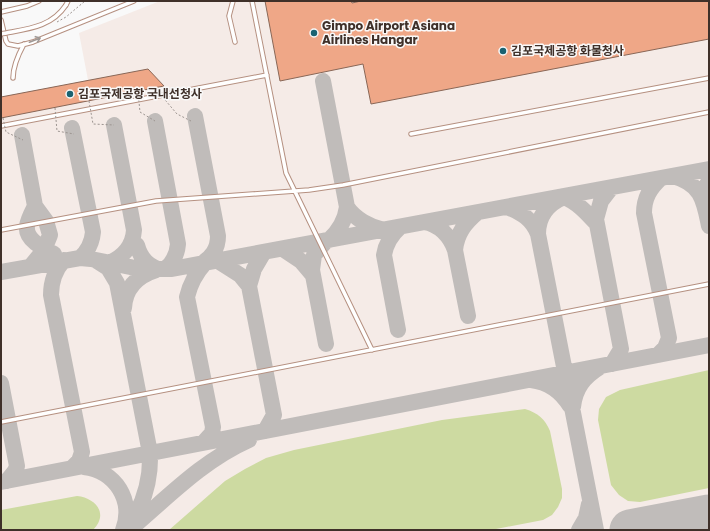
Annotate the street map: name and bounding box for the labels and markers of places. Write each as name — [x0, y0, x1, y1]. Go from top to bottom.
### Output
place label: Gimpo Airport Asiana Airlines Hangar — [322, 17, 455, 48]
marker: Gimpo Airport Asiana Airlines Hangar — [309, 28, 319, 38]
place label: 김포국제공항 화물청사 — [511, 42, 624, 59]
marker: 김포국제공항 화물청사 — [498, 46, 508, 56]
place label: 김포국제공항 국내선청사 — [78, 85, 202, 102]
marker: 김포국제공항 국내선청사 — [65, 89, 75, 99]

